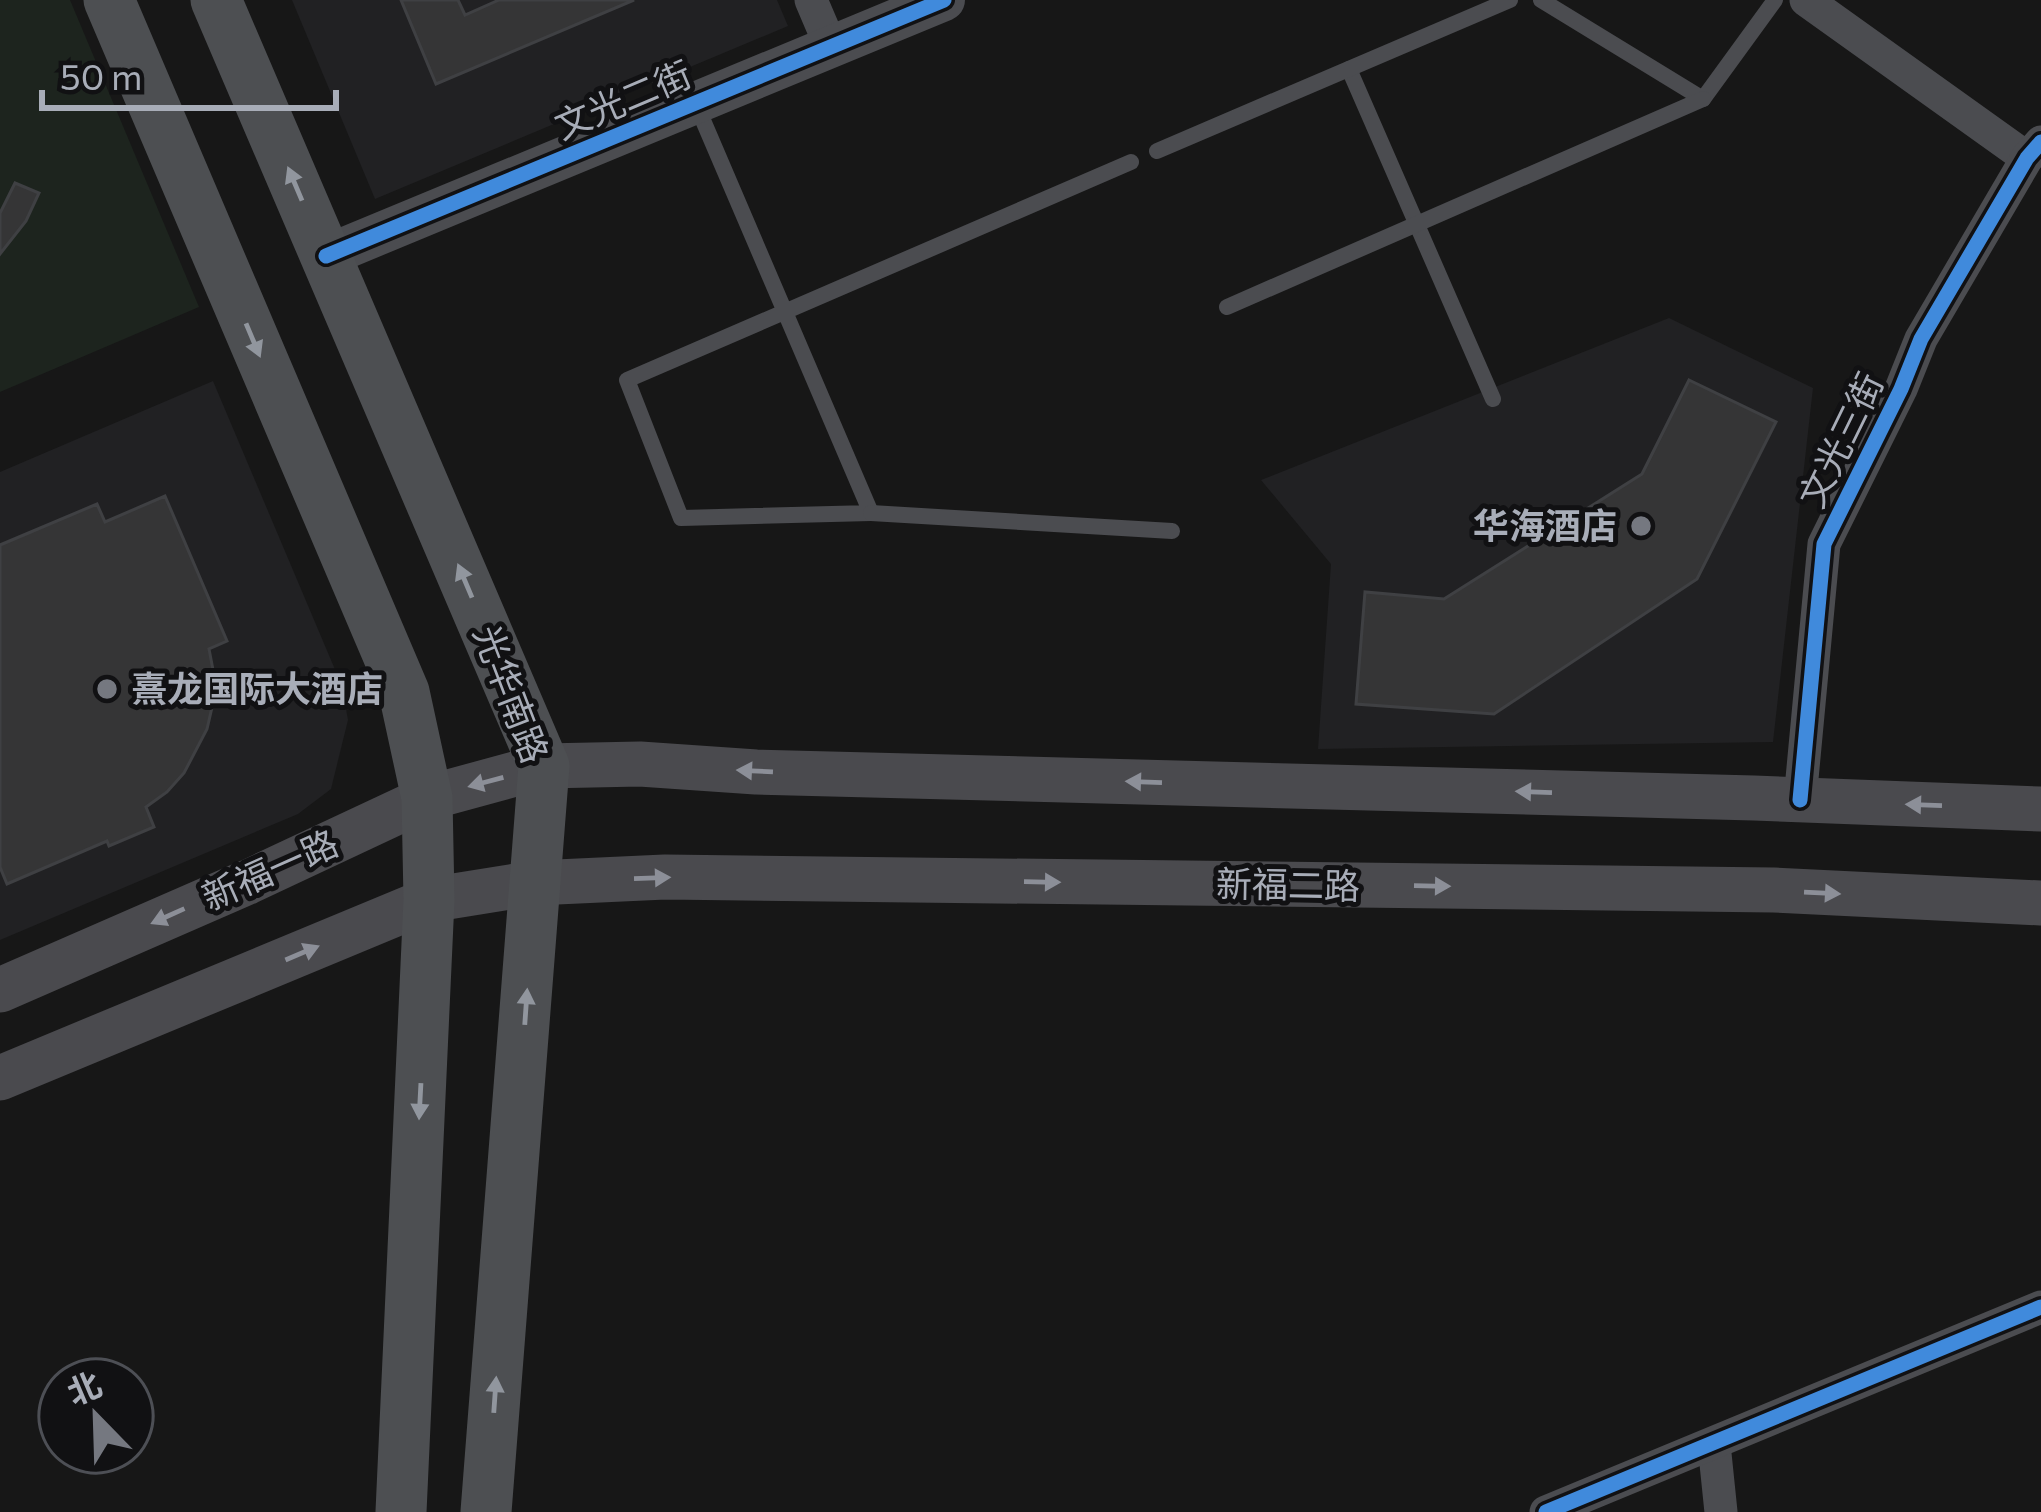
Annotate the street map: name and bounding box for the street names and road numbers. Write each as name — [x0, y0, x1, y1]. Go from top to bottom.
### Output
street label: 文光二街 — [547, 50, 697, 147]
street label: 文光三街 — [1788, 365, 1891, 513]
street label: 光华南路 — [467, 618, 559, 768]
street label: 新福一路 — [194, 819, 344, 918]
street label: 新福二路 — [1216, 860, 1360, 906]

